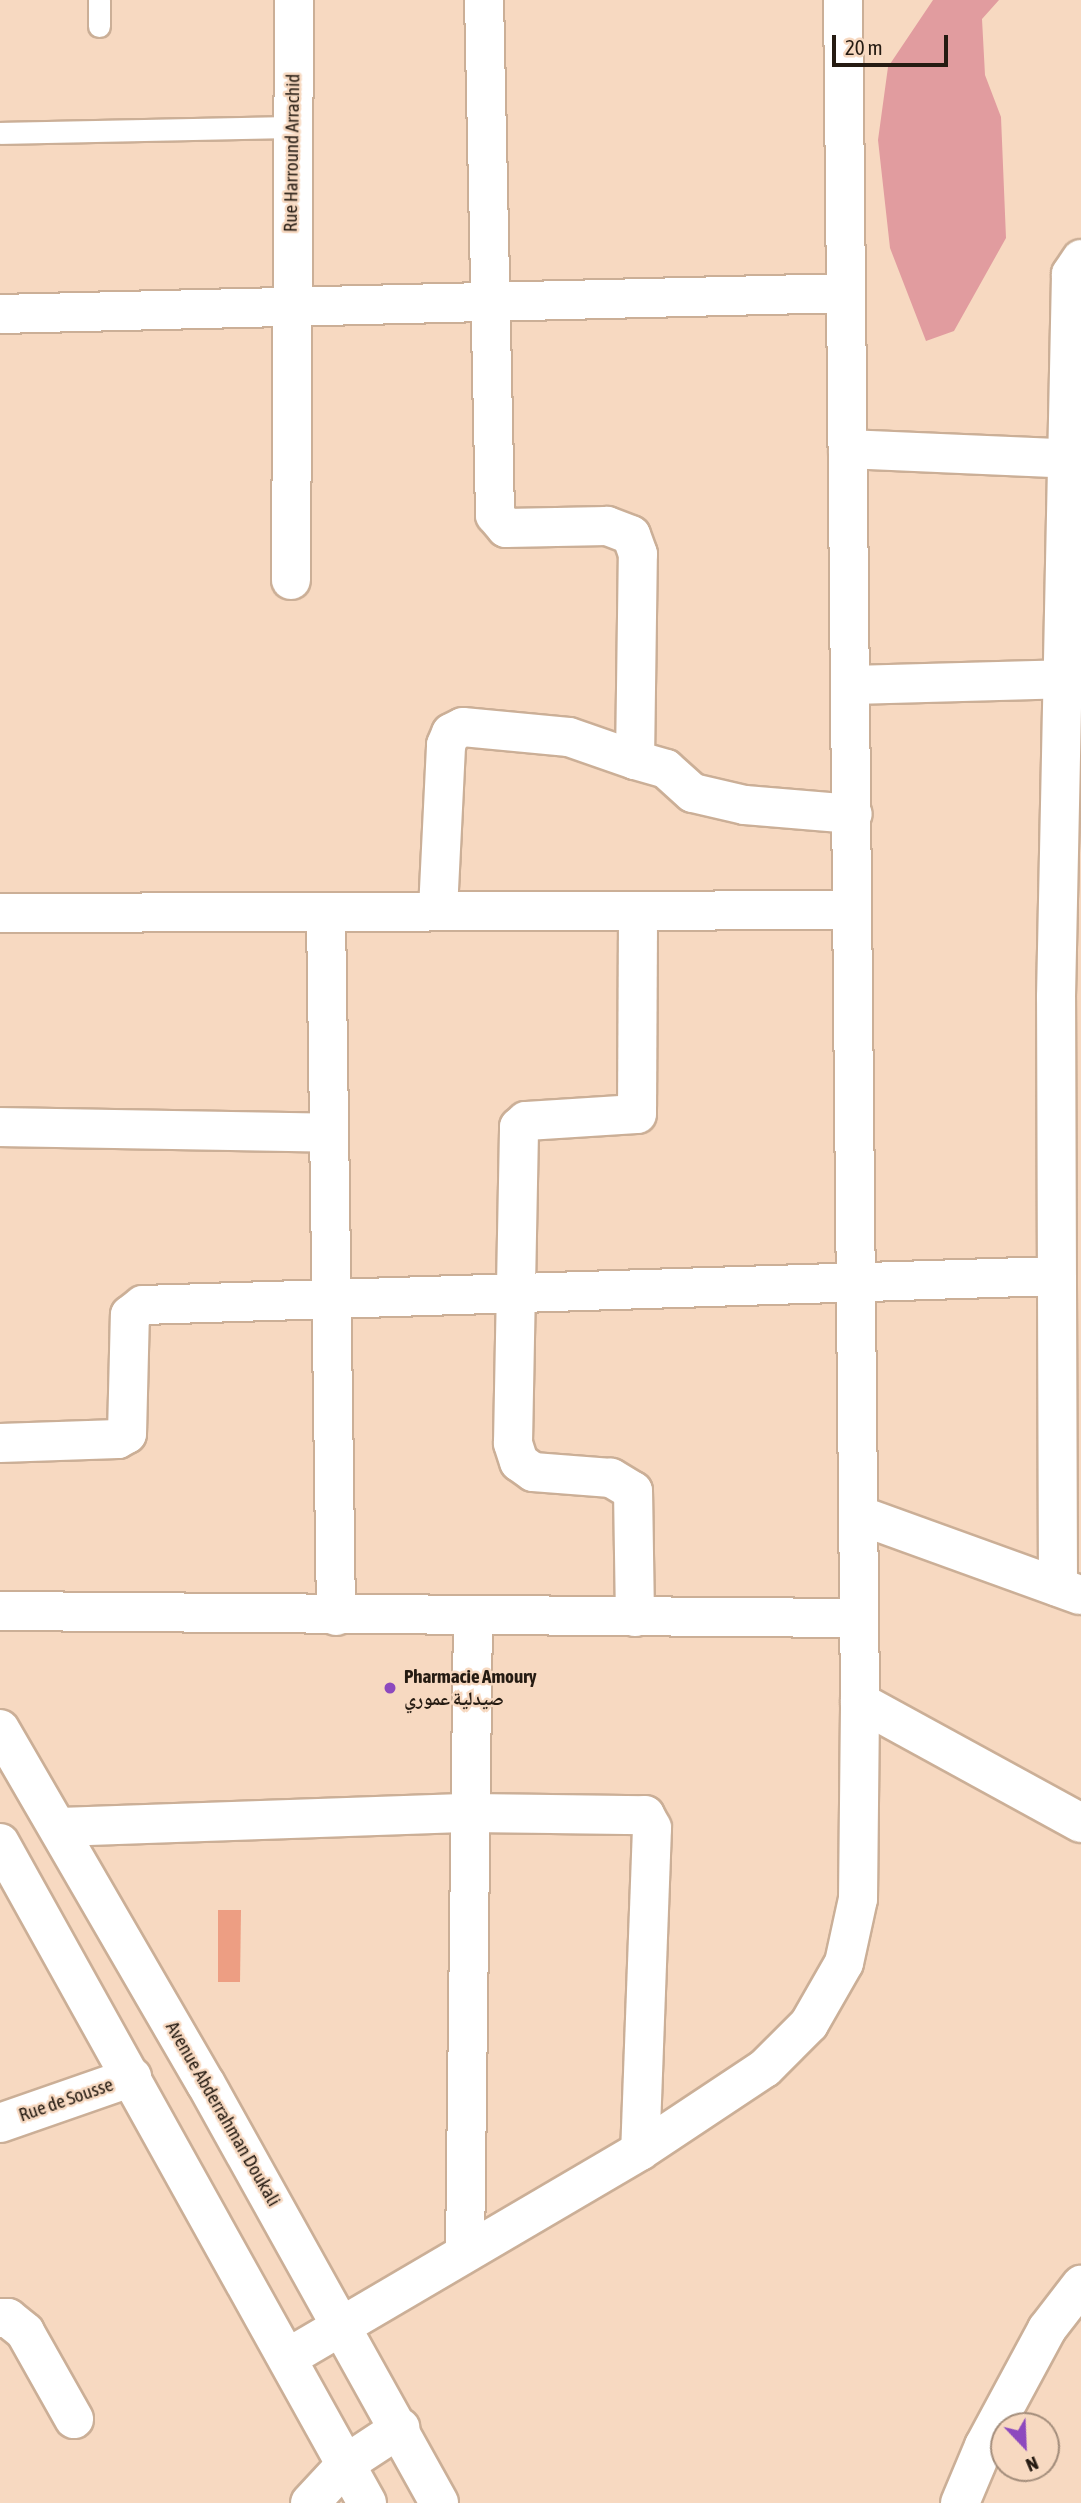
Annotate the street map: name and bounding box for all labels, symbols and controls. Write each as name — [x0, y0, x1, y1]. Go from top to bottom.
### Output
scale bar — [836, 21, 951, 65]
text: 20 m — [845, 35, 883, 59]
street label: Rue Harround Arrachid — [279, 74, 305, 232]
place label: Pharmacie Amoury صيدلية عموري — [404, 1666, 537, 1710]
marker: Pharmacie Amoury صيدلية عموري — [382, 1680, 398, 1696]
street label: Avenue Abderrahman Doukali — [161, 2017, 285, 2211]
street label: Rue de Sousse — [16, 2073, 116, 2127]
north arrow — [990, 2412, 1060, 2482]
text: N — [1023, 2452, 1042, 2477]

